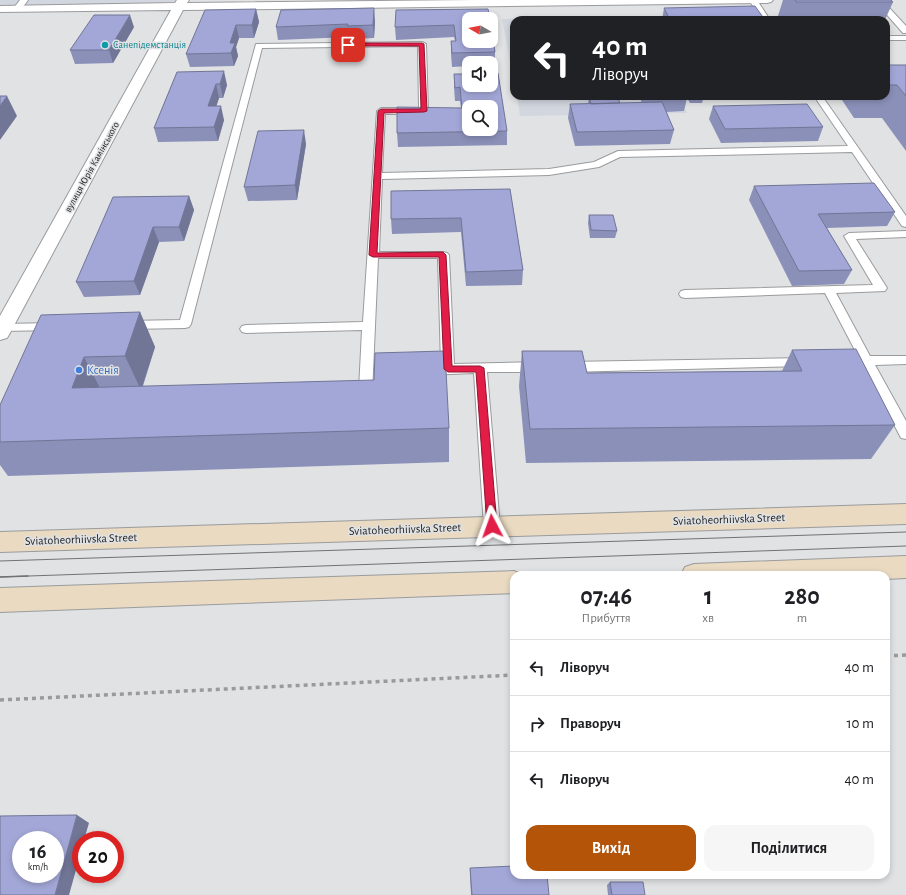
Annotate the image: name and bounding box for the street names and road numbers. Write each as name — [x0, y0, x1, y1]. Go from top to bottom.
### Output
street label: вулиця Юрія Камінського — [63, 120, 121, 214]
street label: Sviatoheorhiivska Street — [673, 511, 786, 527]
street label: Sviatoheorhiivska Street — [349, 521, 462, 537]
street label: Sviatoheorhiivska Street — [25, 531, 138, 547]

